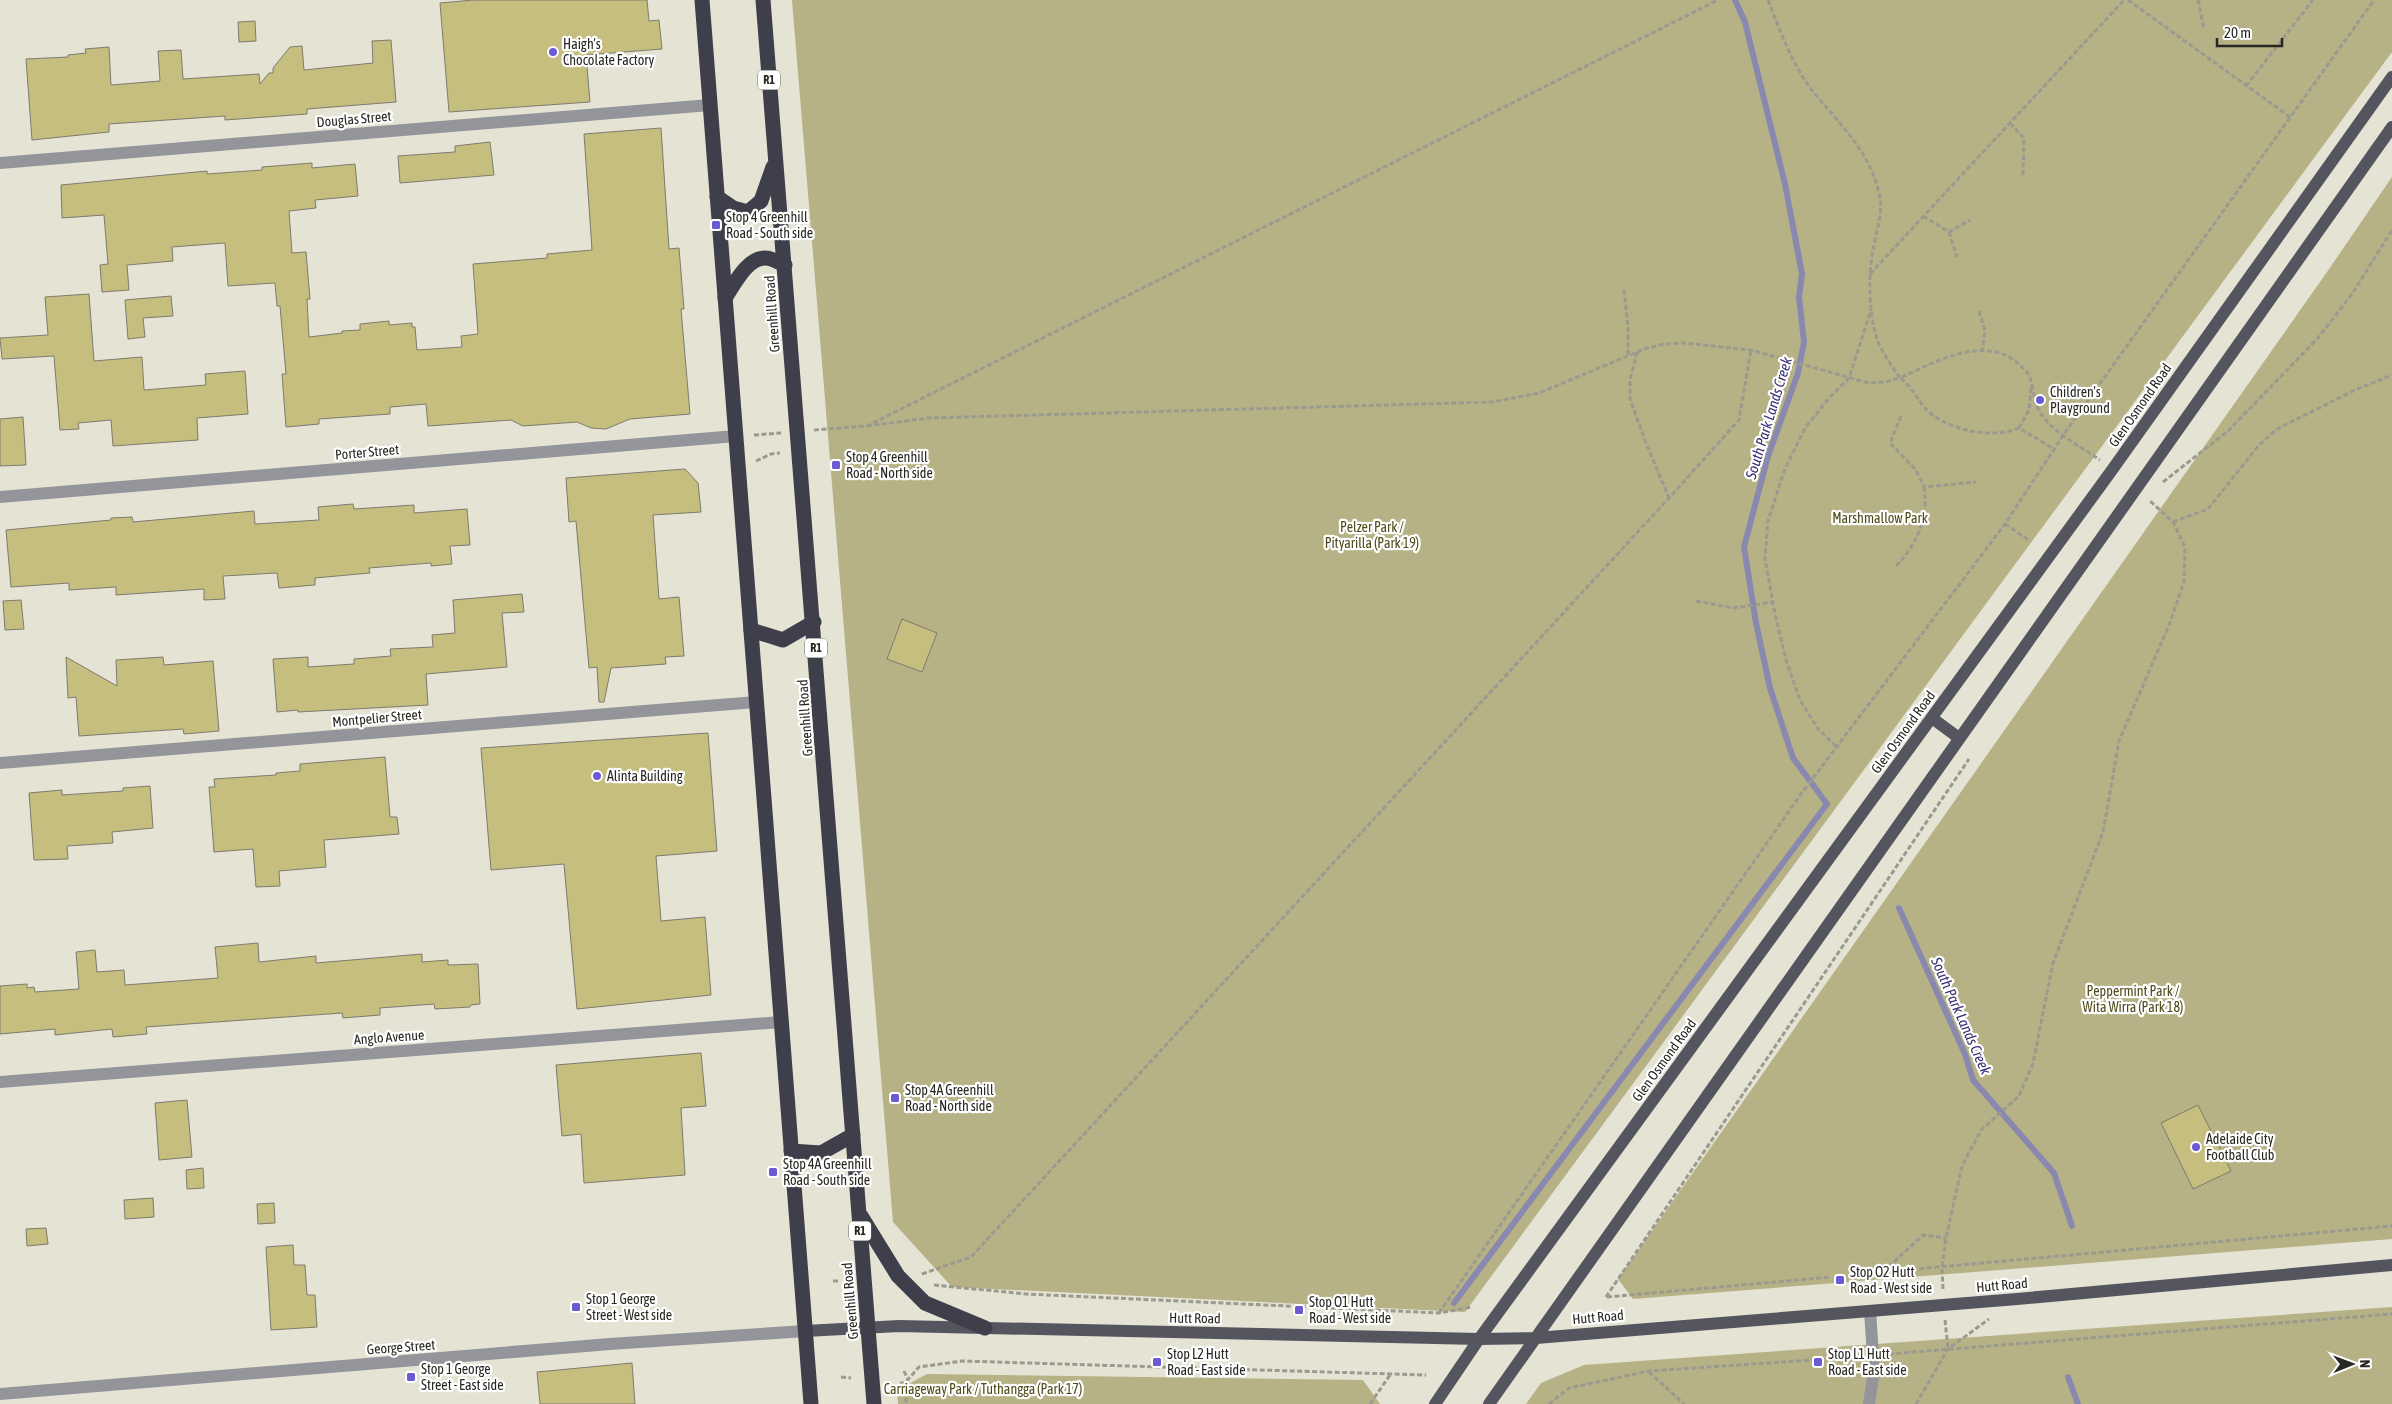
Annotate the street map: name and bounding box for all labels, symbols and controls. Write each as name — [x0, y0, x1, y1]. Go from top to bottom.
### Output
scale bar — [2217, 15, 2282, 47]
text: 20 m — [2224, 24, 2251, 41]
place label: Haigh's Chocolate Factory — [563, 36, 654, 68]
marker: Haigh's Chocolate Factory — [547, 46, 559, 58]
road number: R1 — [758, 70, 780, 90]
street label: Douglas Street — [316, 108, 392, 130]
place label: Stop 4 Greenhill Road - South side — [726, 209, 813, 241]
marker: Stop 4 Greenhill Road - South side — [710, 219, 722, 231]
street label: Greenhill Road — [761, 275, 783, 353]
water label: South Park Lands Creek — [1742, 354, 1795, 482]
street label: Glen Osmond Road — [2105, 360, 2175, 450]
place label: Children's Playground — [2050, 384, 2110, 416]
marker: Children's Playground — [2034, 394, 2046, 406]
street label: Porter Street — [334, 441, 400, 463]
place label: Stop 4 Greenhill Road - North side — [846, 449, 933, 481]
marker: Stop 4 Greenhill Road - North side — [830, 459, 842, 471]
park label: Marshmallow Park — [1832, 510, 1928, 526]
park label: Pelzer Park / Pityarilla (Park 19) — [1325, 519, 1419, 551]
road number: R1 — [805, 638, 827, 658]
street label: Greenhill Road — [794, 679, 816, 757]
street label: Glen Osmond Road — [1868, 688, 1938, 776]
street label: Montpelier Street — [332, 706, 422, 730]
place label: Alinta Building — [607, 768, 683, 784]
marker: Alinta Building — [591, 770, 603, 782]
water label: South Park Lands Creek — [1928, 954, 1995, 1077]
park label: Peppermint Park / Wita Wirra (Park 18) — [2083, 983, 2183, 1015]
street label: Glen Osmond Road — [1629, 1016, 1699, 1104]
street label: Anglo Avenue — [353, 1027, 425, 1047]
place label: Stop 4A Greenhill Road - North side — [905, 1082, 994, 1114]
marker: Stop 4A Greenhill Road - North side — [889, 1092, 901, 1104]
place label: Adelaide City Football Club — [2206, 1131, 2275, 1163]
marker: Adelaide City Football Club — [2190, 1141, 2202, 1153]
place label: Stop 4A Greenhill Road - South side — [783, 1156, 872, 1188]
marker: Stop 4A Greenhill Road - South side — [767, 1166, 779, 1178]
road number: R1 — [849, 1222, 871, 1240]
street label: Greenhill Road — [839, 1262, 861, 1340]
place label: Stop O2 Hutt Road - West side — [1850, 1264, 1932, 1296]
marker: Stop O2 Hutt Road - West side — [1834, 1274, 1846, 1286]
street label: Hutt Road — [1976, 1275, 2028, 1295]
place label: Stop 1 George Street - West side — [586, 1291, 672, 1323]
place label: Stop O1 Hutt Road - West side — [1309, 1294, 1391, 1326]
marker: Stop 1 George Street - West side — [570, 1301, 582, 1313]
marker: Stop O1 Hutt Road - West side — [1293, 1304, 1305, 1316]
street label: Hutt Road — [1572, 1307, 1624, 1327]
street label: Hutt Road — [1169, 1310, 1221, 1326]
street label: George Street — [366, 1337, 436, 1357]
north arrow — [2327, 1339, 2377, 1389]
place label: Stop L2 Hutt Road - East side — [1167, 1346, 1246, 1378]
place label: Stop L1 Hutt Road - East side — [1828, 1346, 1907, 1378]
marker: Stop L2 Hutt Road - East side — [1151, 1356, 1163, 1368]
marker: Stop L1 Hutt Road - East side — [1812, 1356, 1824, 1368]
text: N — [2357, 1360, 2373, 1368]
place label: Stop 1 George Street - East side — [421, 1361, 504, 1393]
marker: Stop 1 George Street - East side — [405, 1371, 417, 1383]
park label: Carriageway Park / Tuthangga (Park 17) — [884, 1381, 1082, 1397]

